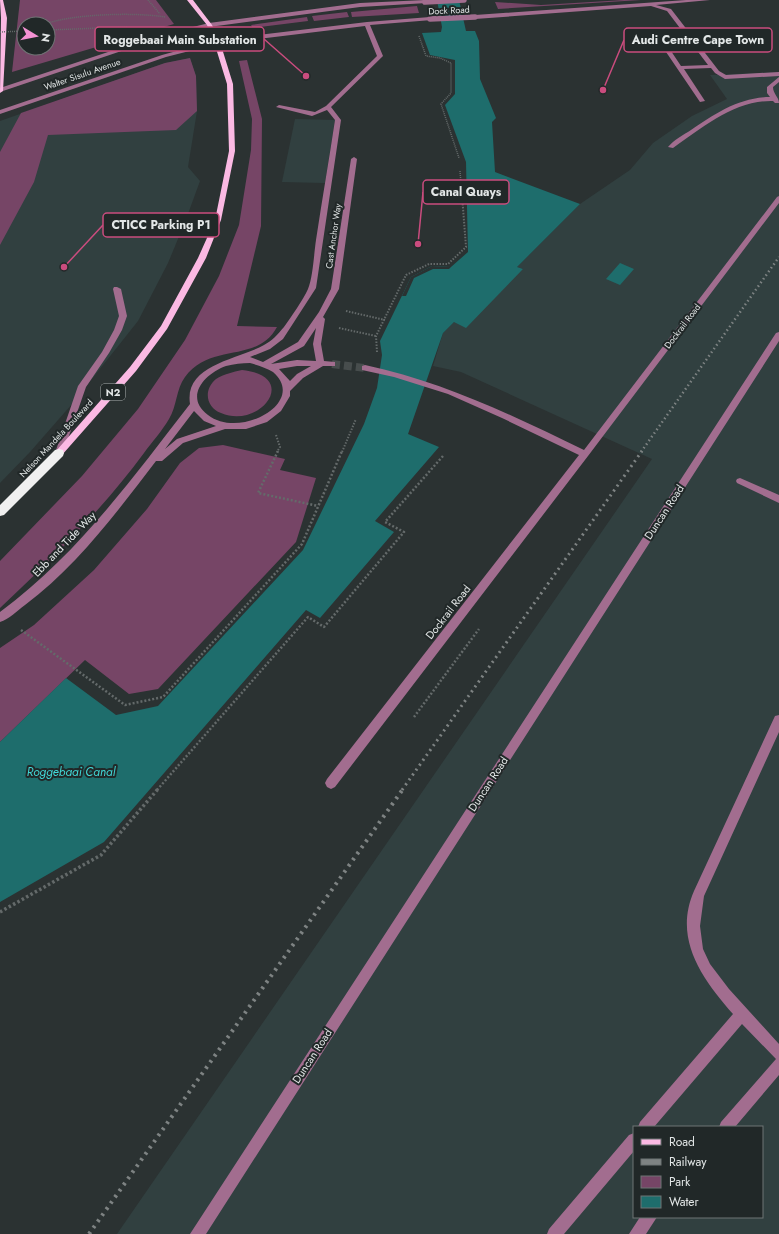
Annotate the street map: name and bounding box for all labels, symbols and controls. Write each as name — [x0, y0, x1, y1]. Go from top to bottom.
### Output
street label: Dock Road — [428, 2, 470, 18]
north arrow — [16, 16, 56, 56]
callout: Roggebaai Main Substation — [95, 27, 264, 51]
callout: Audi Centre Cape Town — [624, 28, 772, 52]
text: Roggebaai Main Substation — [103, 31, 257, 49]
text: Audi Centre Cape Town — [631, 31, 764, 49]
text: N — [37, 32, 54, 43]
street label: Walter Sisulu Avenue — [42, 55, 122, 93]
callout: Canal Quays — [423, 180, 509, 204]
text: Canal Quays — [431, 183, 502, 201]
street label: Cast Anchor Way — [322, 203, 344, 269]
callout: CTICC Parking P1 — [103, 213, 219, 237]
text: CTICC Parking P1 — [111, 216, 211, 234]
street label: Dockrail Road — [661, 301, 703, 351]
road number: N2 — [101, 384, 125, 400]
street label: Nelson Mandela Boulevard — [16, 396, 96, 480]
street label: Duncan Road — [640, 481, 688, 543]
street label: Ebb and Tide Way — [29, 508, 100, 580]
street label: Dockrail Road — [422, 581, 474, 643]
street label: Duncan Road — [464, 753, 512, 815]
water label: Roggebaai Canal — [27, 763, 117, 781]
street label: Duncan Road — [288, 1025, 336, 1087]
legend — [633, 1126, 763, 1218]
text: Road — [669, 1133, 695, 1151]
text: Railway — [669, 1153, 707, 1171]
text: Park — [669, 1173, 691, 1191]
text: Water — [669, 1193, 700, 1211]

